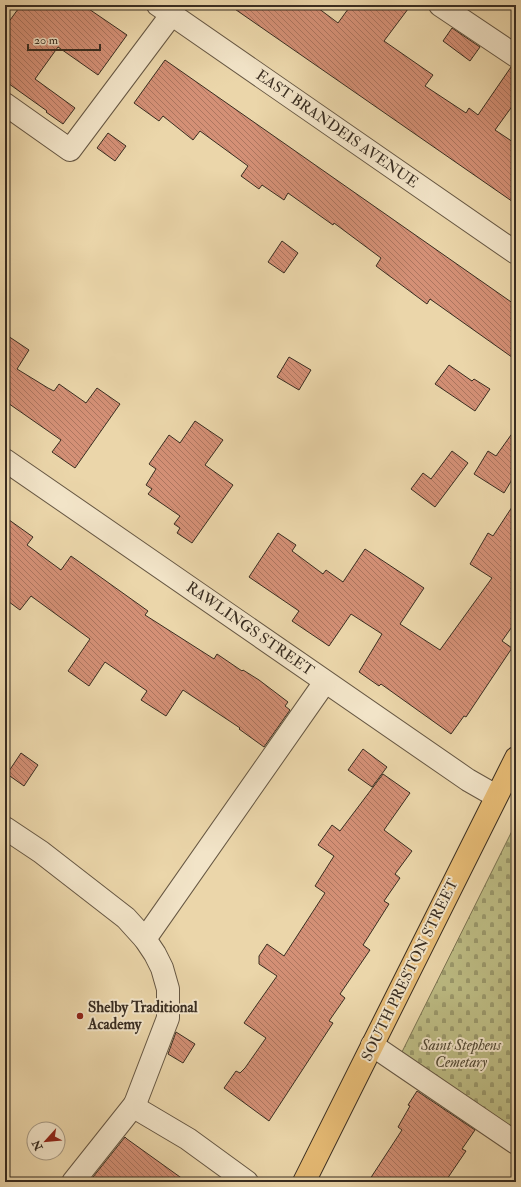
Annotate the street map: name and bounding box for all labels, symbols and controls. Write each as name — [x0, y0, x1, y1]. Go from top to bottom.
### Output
scale bar — [28, 26, 100, 52]
text: 20 m — [34, 33, 59, 48]
street label: EAST BRANDEIS AVENUE — [252, 66, 422, 192]
street label: RAWLINGS STREET — [182, 578, 318, 680]
street label: SOUTH PRESTON STREET — [357, 876, 463, 1064]
place label: Shelby Traditional Academy — [87, 998, 198, 1035]
marker: Shelby Traditional Academy — [75, 1011, 85, 1021]
park label: Saint Stephens Cemetary — [420, 1036, 502, 1072]
north arrow — [26, 1121, 66, 1161]
text: N — [29, 1137, 46, 1154]

